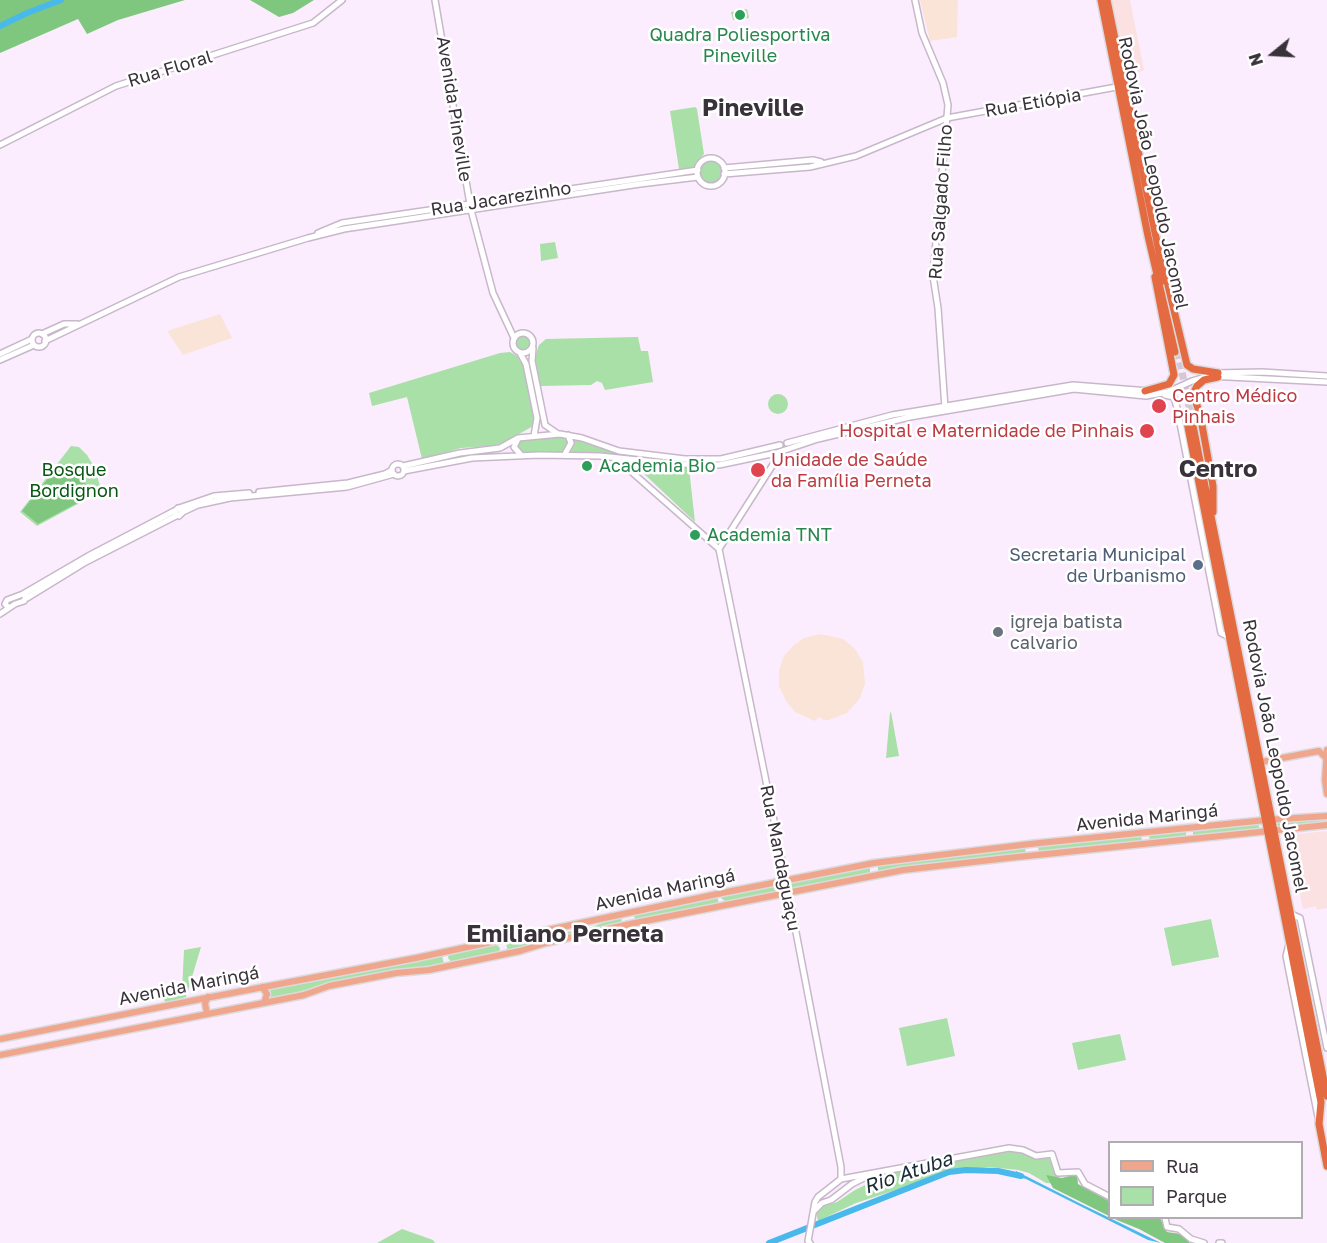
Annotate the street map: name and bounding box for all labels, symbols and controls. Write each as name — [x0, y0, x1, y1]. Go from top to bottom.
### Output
marker: Quadra Poliesportiva Pineville — [733, 8, 747, 22]
place label: Quadra Poliesportiva Pineville — [650, 24, 830, 66]
north arrow — [1243, 24, 1303, 84]
street label: Avenida Pineville — [432, 35, 476, 183]
street label: Rodovia João Leopoldo Jacomel — [1114, 35, 1192, 311]
street label: Rua Floral — [125, 46, 215, 92]
text: N — [1244, 51, 1267, 68]
street label: Rua Etiópia — [983, 84, 1083, 122]
district label: Pineville — [702, 94, 804, 122]
street label: Rua Salgado Filho — [925, 124, 957, 280]
street label: Rua Jacarezinho — [429, 177, 573, 221]
place label: Centro Médico Pinhais — [1172, 385, 1297, 428]
marker: Centro Médico Pinhais — [1150, 397, 1168, 415]
place label: Hospital e Maternidade de Pinhais — [839, 420, 1134, 442]
marker: Hospital e Maternidade de Pinhais — [1138, 422, 1156, 440]
place label: Unidade de Saúde da Família Perneta — [771, 449, 932, 492]
place label: Academia Bio — [599, 455, 715, 477]
district label: Centro — [1179, 455, 1257, 483]
park label: Bosque Bordignon — [29, 459, 119, 502]
marker: Academia Bio — [580, 459, 594, 473]
marker: Unidade de Saúde da Família Perneta — [749, 461, 767, 479]
place label: Academia TNT — [707, 524, 832, 546]
marker: Academia TNT — [688, 528, 702, 542]
place label: Secretaria Municipal de Urbanismo — [1009, 544, 1186, 586]
marker: Secretaria Municipal de Urbanismo — [1191, 558, 1205, 572]
place label: igreja batista calvario — [1010, 611, 1123, 654]
street label: Rodovia João Leopoldo Jacomel — [1238, 617, 1312, 895]
marker: igreja batista calvario — [991, 625, 1005, 639]
street label: Rua Mandaguaçu — [755, 783, 805, 933]
street label: Avenida Maringá — [1075, 800, 1219, 836]
street label: Avenida Maringá — [593, 865, 737, 915]
district label: Emiliano Perneta — [466, 920, 664, 948]
street label: Avenida Maringá — [117, 962, 261, 1010]
legend — [1108, 1141, 1303, 1219]
water label: Rio Atuba — [860, 1147, 956, 1199]
text: Rua — [1166, 1155, 1199, 1177]
text: Parque — [1166, 1185, 1227, 1207]

